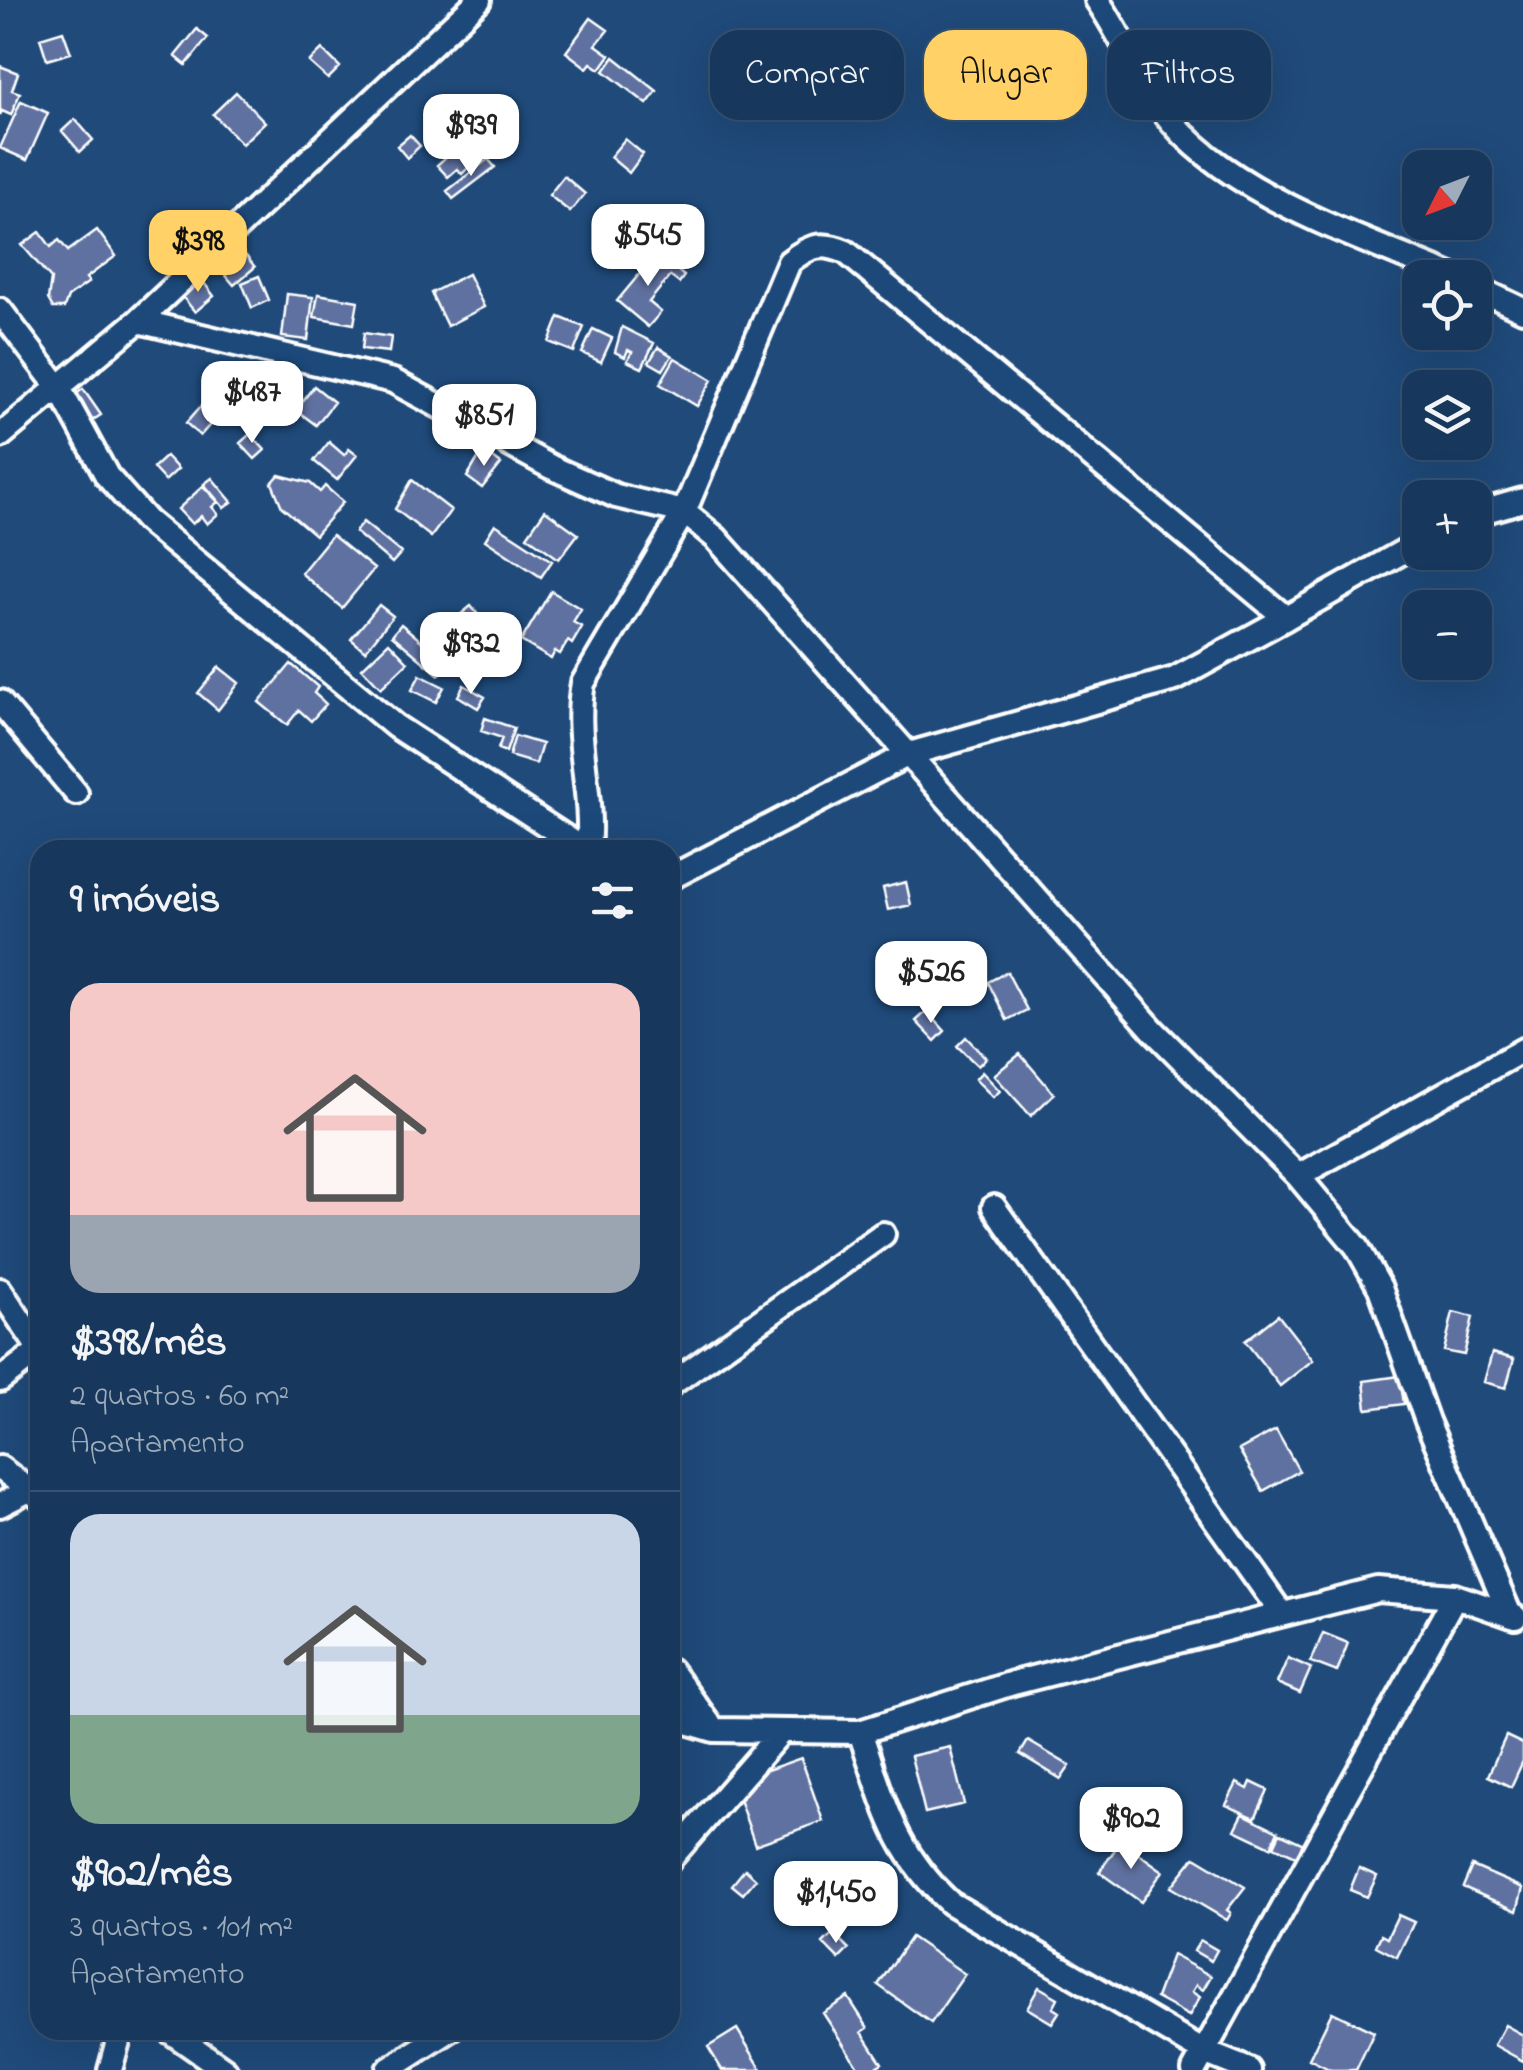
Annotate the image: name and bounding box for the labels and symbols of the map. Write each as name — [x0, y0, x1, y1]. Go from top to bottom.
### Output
pin: $939 — [412, 94, 530, 179]
north arrow — [1402, 150, 1492, 240]
pin: $545 — [589, 204, 707, 289]
pin: $398 — [139, 210, 257, 295]
pin: $487 — [193, 361, 311, 446]
pin: $851 — [425, 384, 543, 469]
pin: $932 — [412, 612, 530, 697]
pin: $526 — [872, 941, 990, 1026]
pin: $902 — [1072, 1787, 1190, 1872]
pin: $1,450 — [755, 1861, 917, 1946]

